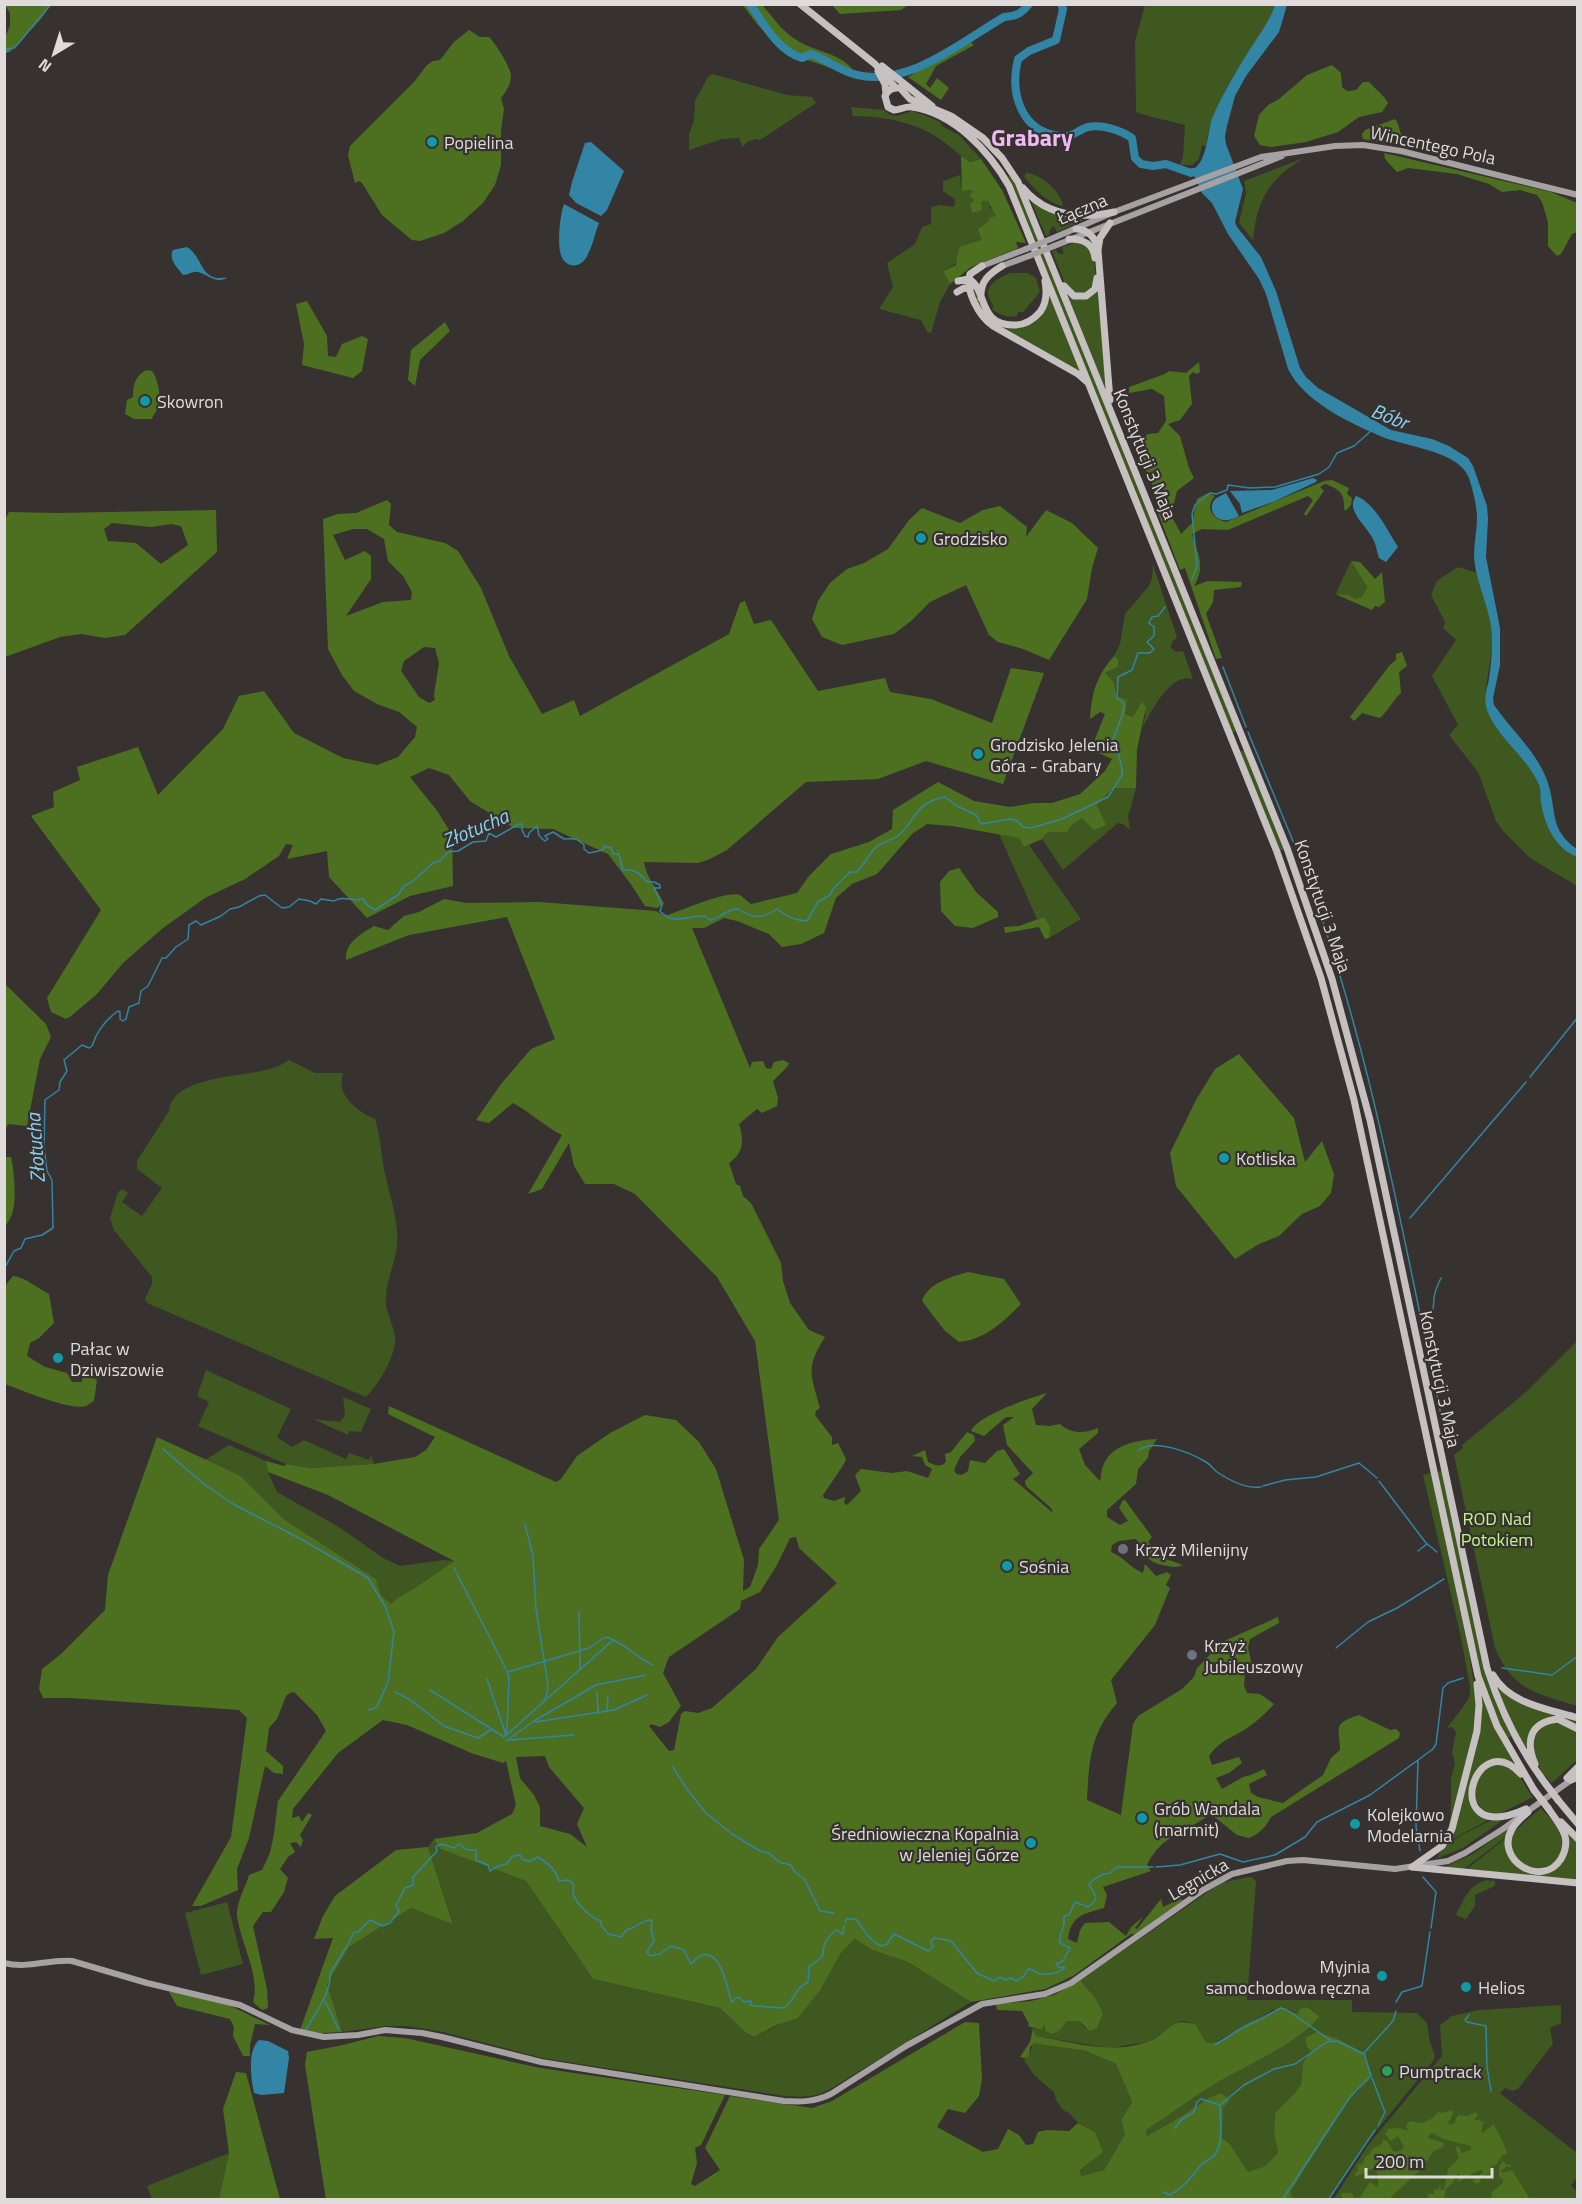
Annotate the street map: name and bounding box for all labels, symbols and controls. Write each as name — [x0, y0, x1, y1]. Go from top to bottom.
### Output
north arrow — [24, 24, 84, 84]
text: N — [33, 53, 57, 79]
district label: Grabary — [991, 119, 1073, 155]
street label: Wincentego Pola — [1368, 119, 1498, 171]
place label: Popielina — [444, 129, 513, 156]
marker: Popielina — [425, 135, 439, 149]
street label: Łączna — [1052, 186, 1111, 232]
street label: Konstytucji 3 Maja — [1106, 384, 1184, 524]
place label: Skowron — [157, 388, 224, 415]
marker: Skowron — [138, 394, 152, 408]
water label: Bóbr — [1367, 395, 1416, 438]
place label: Grodzisko — [933, 525, 1008, 552]
marker: Grodzisko — [914, 531, 928, 545]
place label: Grodzisko Jelenia Góra - Grabary — [990, 731, 1119, 779]
marker: Grodzisko Jelenia Góra - Grabary — [971, 747, 985, 761]
water label: Złotucha — [437, 800, 514, 856]
street label: Konstytucji 3 Maja — [1288, 836, 1358, 976]
water label: Złotucha — [17, 1111, 53, 1184]
place label: Kotliska — [1236, 1145, 1296, 1172]
marker: Kotliska — [1217, 1151, 1231, 1165]
street label: Konstytucji 3 Maja — [1412, 1308, 1468, 1450]
place label: Pałac w Dziwiszowie — [70, 1335, 164, 1383]
marker: Pałac w Dziwiszowie — [51, 1351, 65, 1365]
park label: ROD Nad Potokiem — [1461, 1505, 1533, 1553]
place label: Krzyż Milenijny — [1135, 1536, 1249, 1563]
marker: Krzyż Milenijny — [1116, 1542, 1130, 1556]
place label: Sośnia — [1019, 1553, 1069, 1580]
marker: Sośnia — [1000, 1559, 1014, 1573]
place label: Krzyż Jubileuszowy — [1204, 1632, 1304, 1680]
marker: Krzyż Jubileuszowy — [1185, 1648, 1199, 1662]
place label: Grób Wandala (marmit) — [1154, 1795, 1260, 1843]
place label: Kolejkowo Modelarnia — [1367, 1801, 1452, 1849]
marker: Grób Wandala (marmit) — [1135, 1811, 1149, 1825]
marker: Kolejkowo Modelarnia — [1348, 1817, 1362, 1831]
place label: Średniowieczna Kopalnia w Jeleniej Górze — [831, 1820, 1019, 1868]
marker: Średniowieczna Kopalnia w Jeleniej Górze — [1024, 1836, 1038, 1850]
street label: Legnicka — [1163, 1851, 1233, 1907]
place label: Myjnia samochodowa ręczna — [1206, 1953, 1370, 2001]
marker: Myjnia samochodowa ręczna — [1375, 1969, 1389, 1983]
place label: Helios — [1478, 1974, 1525, 2001]
marker: Helios — [1459, 1980, 1473, 1994]
place label: Pumptrack — [1399, 2058, 1482, 2085]
marker: Pumptrack — [1380, 2064, 1394, 2078]
scale bar — [1366, 2141, 1492, 2179]
text: 200 m — [1375, 2148, 1424, 2175]

